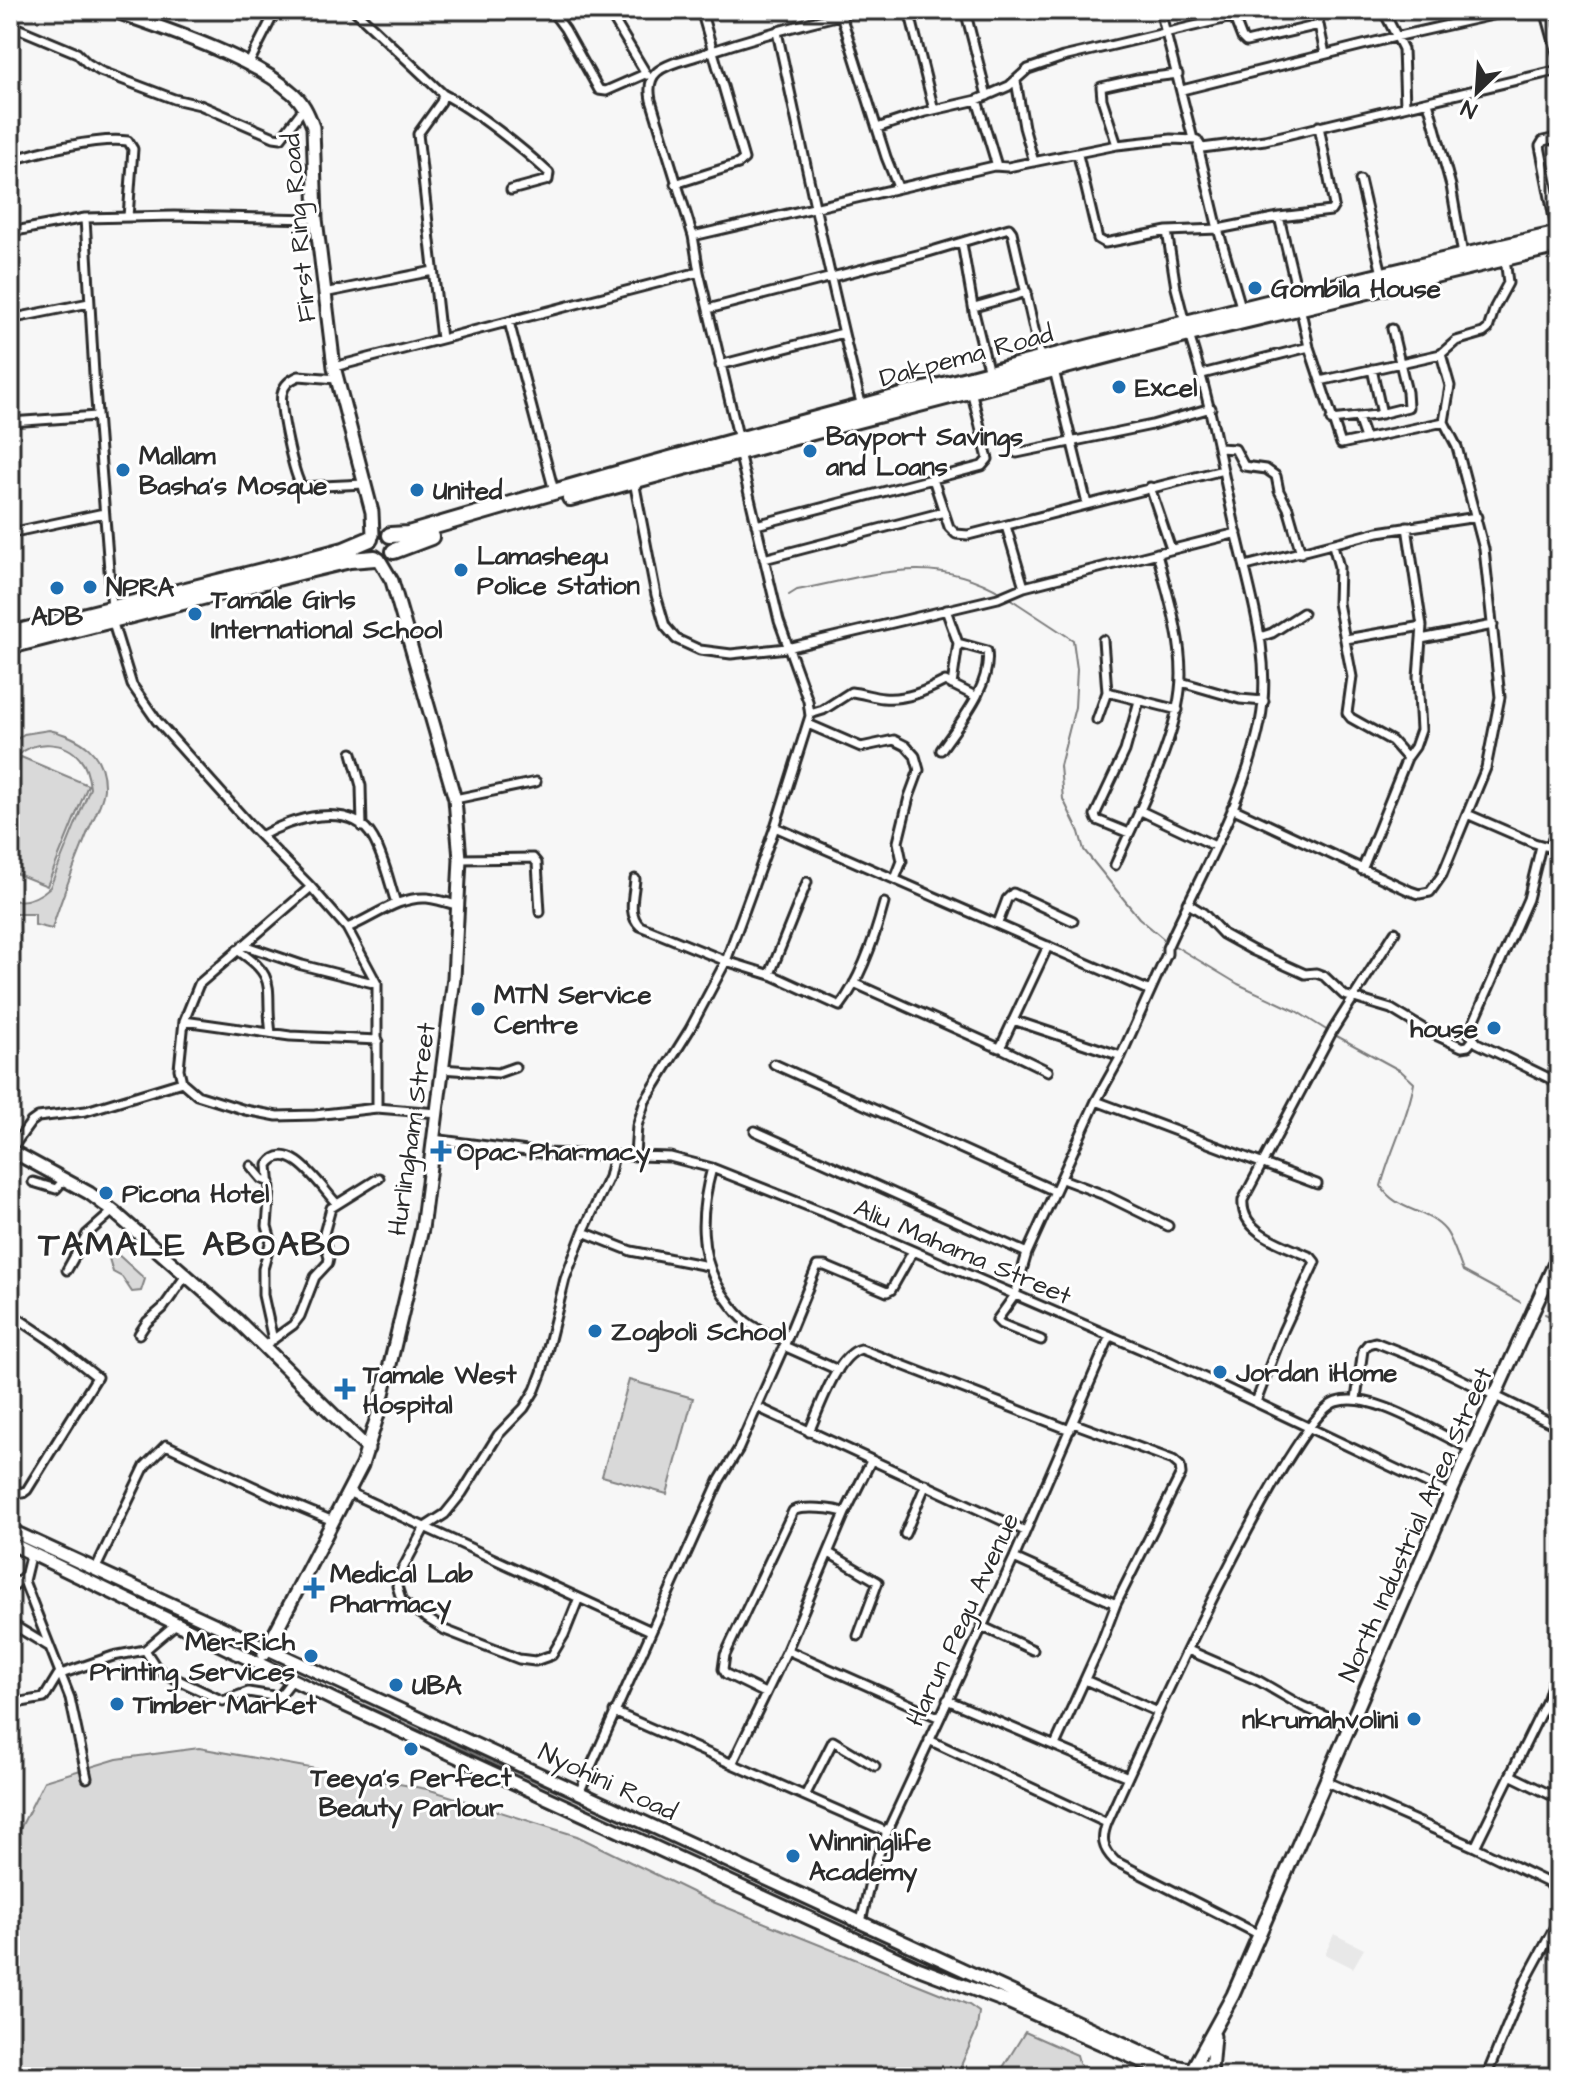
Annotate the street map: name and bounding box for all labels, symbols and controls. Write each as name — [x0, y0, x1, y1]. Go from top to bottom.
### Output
north arrow — [1437, 52, 1517, 132]
text: N — [1456, 92, 1482, 126]
street label: First Ring Road — [273, 132, 327, 324]
place label: Gombila House — [1271, 271, 1441, 307]
marker: Gombila House — [1246, 279, 1264, 297]
street label: Dakpema Road — [876, 316, 1057, 396]
place label: Excel — [1135, 370, 1197, 406]
marker: Excel — [1110, 378, 1128, 396]
place label: Bayport Savings and Loans — [825, 419, 1023, 485]
place label: Mallam Basha's Mosque — [139, 438, 327, 504]
marker: Bayport Savings and Loans — [801, 442, 819, 460]
marker: Mallam Basha's Mosque — [114, 461, 132, 479]
place label: United — [433, 473, 503, 509]
marker: United — [408, 481, 426, 499]
place label: Lamashegu Police Station — [477, 538, 640, 604]
marker: Lamashegu Police Station — [452, 561, 470, 579]
place label: NPRA — [106, 570, 174, 606]
marker: NPRA — [81, 578, 99, 596]
marker: ADB — [48, 579, 66, 597]
place label: Tamale Girls International School — [210, 582, 442, 648]
place label: ADB — [31, 599, 84, 635]
marker: Tamale Girls International School — [186, 605, 204, 623]
place label: MTN Service Centre — [494, 977, 651, 1043]
marker: MTN Service Centre — [469, 1000, 487, 1018]
place label: house — [1410, 1011, 1478, 1047]
marker: house — [1485, 1019, 1503, 1037]
street label: Hurlingham Street — [379, 1020, 447, 1238]
place label: Opac Pharmacy — [457, 1134, 651, 1173]
marker: Opac Pharmacy — [432, 1142, 450, 1160]
place label: Picona Hotel — [122, 1176, 269, 1212]
marker: Picona Hotel — [97, 1184, 115, 1202]
street label: Aliu Mahama Street — [848, 1190, 1077, 1314]
district label: TAMALE ABOABO — [37, 1221, 352, 1269]
place label: Zogboli School — [611, 1314, 786, 1353]
marker: Zogboli School — [586, 1322, 604, 1340]
place label: Jordan iHome — [1235, 1355, 1397, 1391]
place label: Tamale West Hospital — [362, 1357, 517, 1423]
street label: North Industrial Area Street — [1330, 1361, 1502, 1688]
marker: Jordan iHome — [1211, 1363, 1229, 1381]
marker: Tamale West Hospital — [334, 1378, 356, 1400]
street label: Harun Pegu Avenue — [898, 1507, 1030, 1733]
place label: Medical Lab Pharmacy — [330, 1556, 473, 1625]
marker: Medical Lab Pharmacy — [305, 1579, 323, 1597]
place label: Mer-Rich Printing Services — [90, 1624, 296, 1693]
marker: Mer-Rich Printing Services — [302, 1647, 320, 1665]
place label: UBA — [412, 1668, 462, 1704]
marker: UBA — [387, 1676, 405, 1694]
place label: Timber Market — [132, 1687, 317, 1723]
marker: Timber Market — [108, 1695, 126, 1713]
place label: nkrumahvolini — [1242, 1702, 1398, 1738]
marker: nkrumahvolini — [1405, 1710, 1423, 1728]
street label: Nyohini Road — [532, 1734, 683, 1832]
marker: Teeya's Perfect Beauty Parlour — [402, 1740, 420, 1758]
place label: Teeya's Perfect Beauty Parlour — [310, 1760, 512, 1829]
place label: Winninglife Academy — [808, 1824, 931, 1893]
marker: Winninglife Academy — [784, 1847, 802, 1865]

